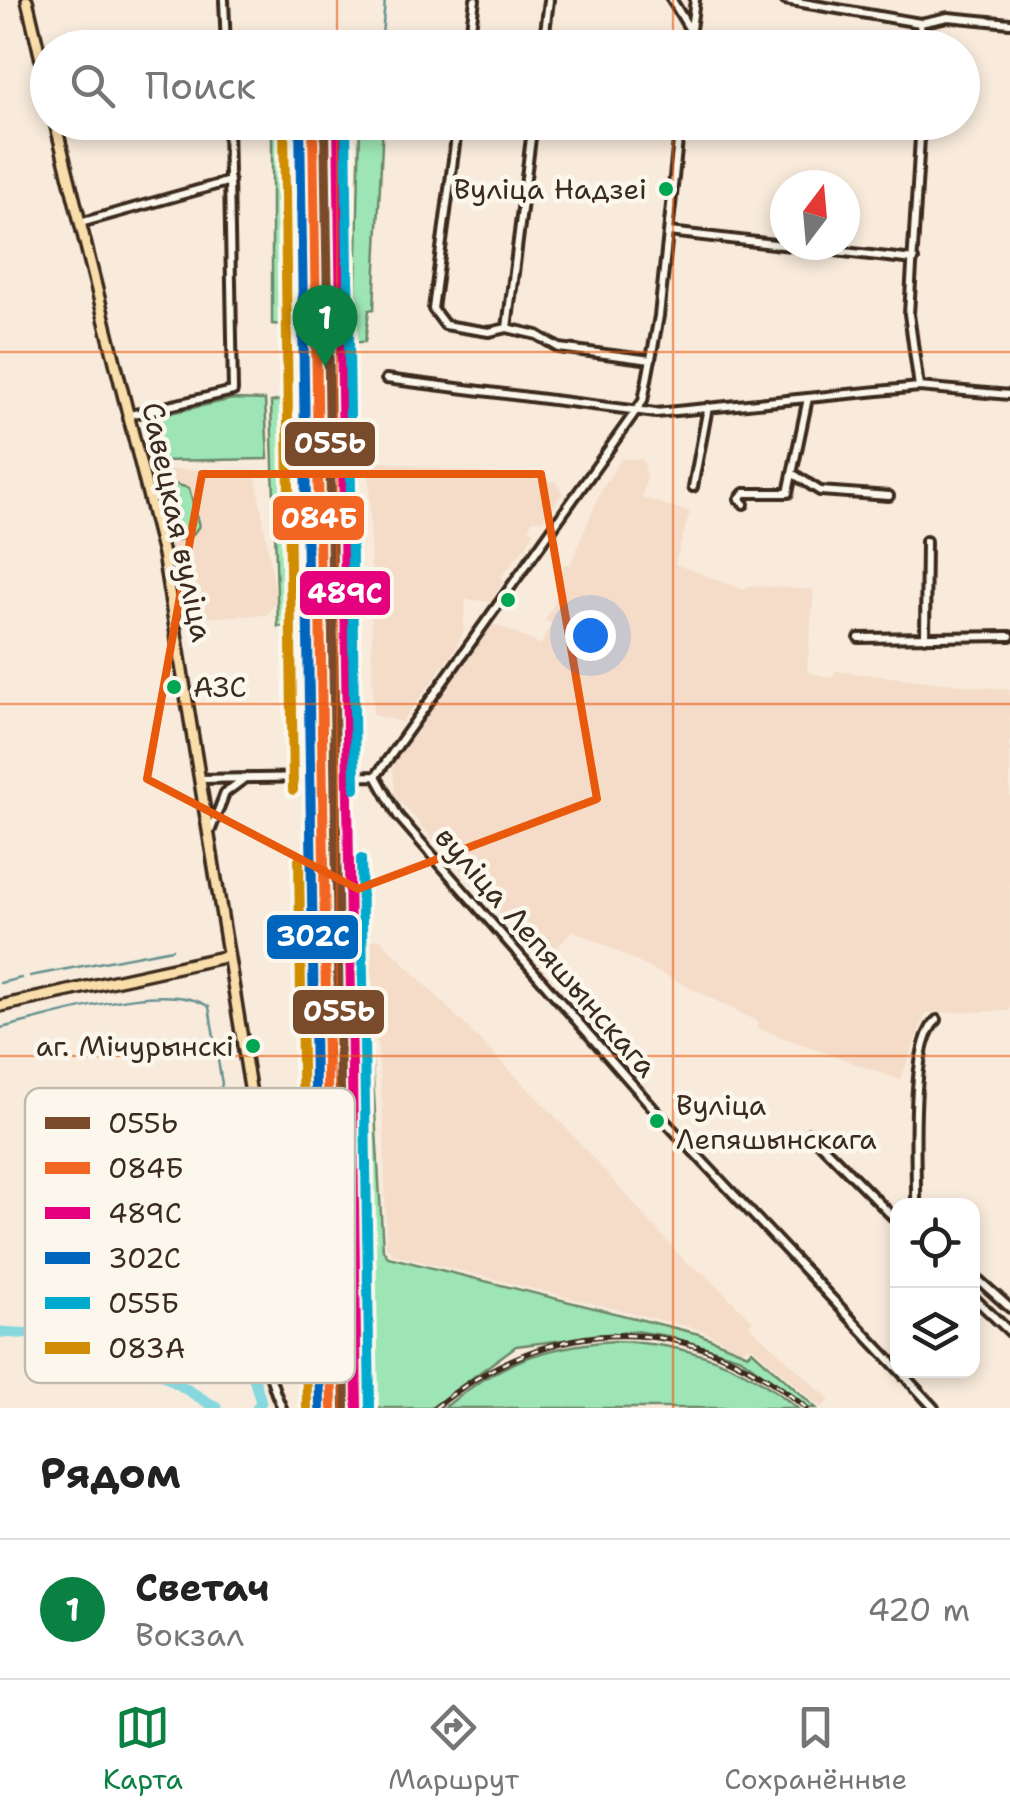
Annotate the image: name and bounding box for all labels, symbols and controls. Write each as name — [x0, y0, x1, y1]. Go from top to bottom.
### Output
search box — [30, 30, 980, 140]
icon: search — [65, 58, 120, 113]
text: Поиск — [145, 60, 256, 111]
place label: Вуліца Надзеі — [454, 170, 647, 208]
north arrow — [770, 170, 860, 260]
marker: Вуліца Надзеі — [656, 179, 676, 199]
pin: 1 — [292, 284, 358, 367]
street label: Савецкая вуліца — [132, 398, 223, 646]
line badge: 055Ь — [283, 420, 377, 468]
text: 055Ь — [294, 424, 366, 462]
line badge: 084Б — [271, 494, 366, 542]
text: 084Б — [280, 499, 358, 537]
line badge: 489С — [298, 569, 392, 617]
text: 489С — [307, 574, 383, 612]
unlabelled marker — [498, 590, 518, 610]
your location — [565, 610, 616, 661]
place label: АЗС — [193, 668, 247, 706]
marker: АЗС — [164, 677, 184, 697]
street label: вуліца Лепяшынскага — [426, 817, 667, 1086]
line badge: 302С — [265, 913, 360, 961]
text: 302С — [276, 917, 350, 955]
line badge: 055Ь — [291, 988, 386, 1036]
text: 055Ь — [303, 992, 375, 1030]
place label: аг. Мічурынскі — [36, 1027, 234, 1065]
marker: аг. Мічурынскі — [243, 1036, 263, 1056]
place label: Вуліца Лепяшынскага — [676, 1086, 877, 1158]
legend — [25, 1088, 355, 1383]
text: 055Ь — [108, 1104, 178, 1142]
marker: Вуліца Лепяшынскага — [647, 1111, 667, 1131]
text: 084Б — [108, 1149, 184, 1187]
text: 489С — [108, 1194, 182, 1232]
map controls — [890, 1198, 980, 1378]
button: locate — [890, 1198, 980, 1288]
text: 302С — [108, 1239, 181, 1277]
text: 055Б — [108, 1284, 179, 1322]
button: layers — [890, 1288, 980, 1378]
text: 083А — [108, 1329, 185, 1367]
text: Рядом — [40, 1445, 181, 1501]
text: Светач — [135, 1562, 269, 1613]
text: 1 — [65, 1588, 80, 1631]
text: 420 m — [868, 1588, 970, 1631]
text: Вокзал — [135, 1613, 244, 1656]
tab: Карта — [103, 1700, 183, 1798]
tab: Маршрут — [388, 1700, 519, 1798]
tab: Сохранённые — [724, 1700, 907, 1798]

